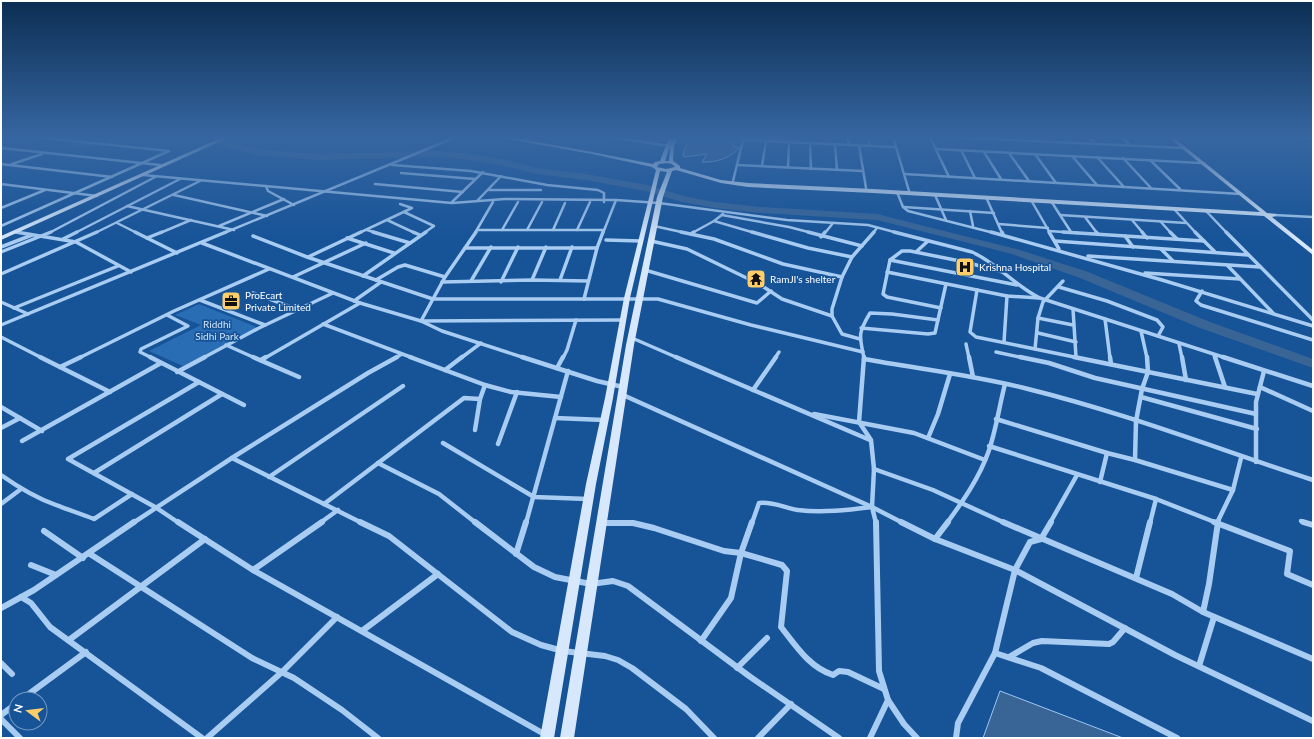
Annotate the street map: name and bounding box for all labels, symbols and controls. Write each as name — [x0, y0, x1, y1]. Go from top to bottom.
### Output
hospital icon: Krishna Hospital — [954, 256, 976, 278]
place label: Krishna Hospital — [979, 261, 1051, 273]
temple icon: RamJI's shelter — [745, 268, 767, 290]
place label: RamJI's shelter — [770, 273, 836, 285]
place label: ProEcart Private Limited — [245, 289, 311, 313]
office icon: ProEcart Private Limited — [220, 290, 242, 312]
park label: Riddhi Sidhi Park — [195, 318, 240, 342]
north arrow — [8, 691, 48, 731]
text: N — [10, 703, 25, 714]

